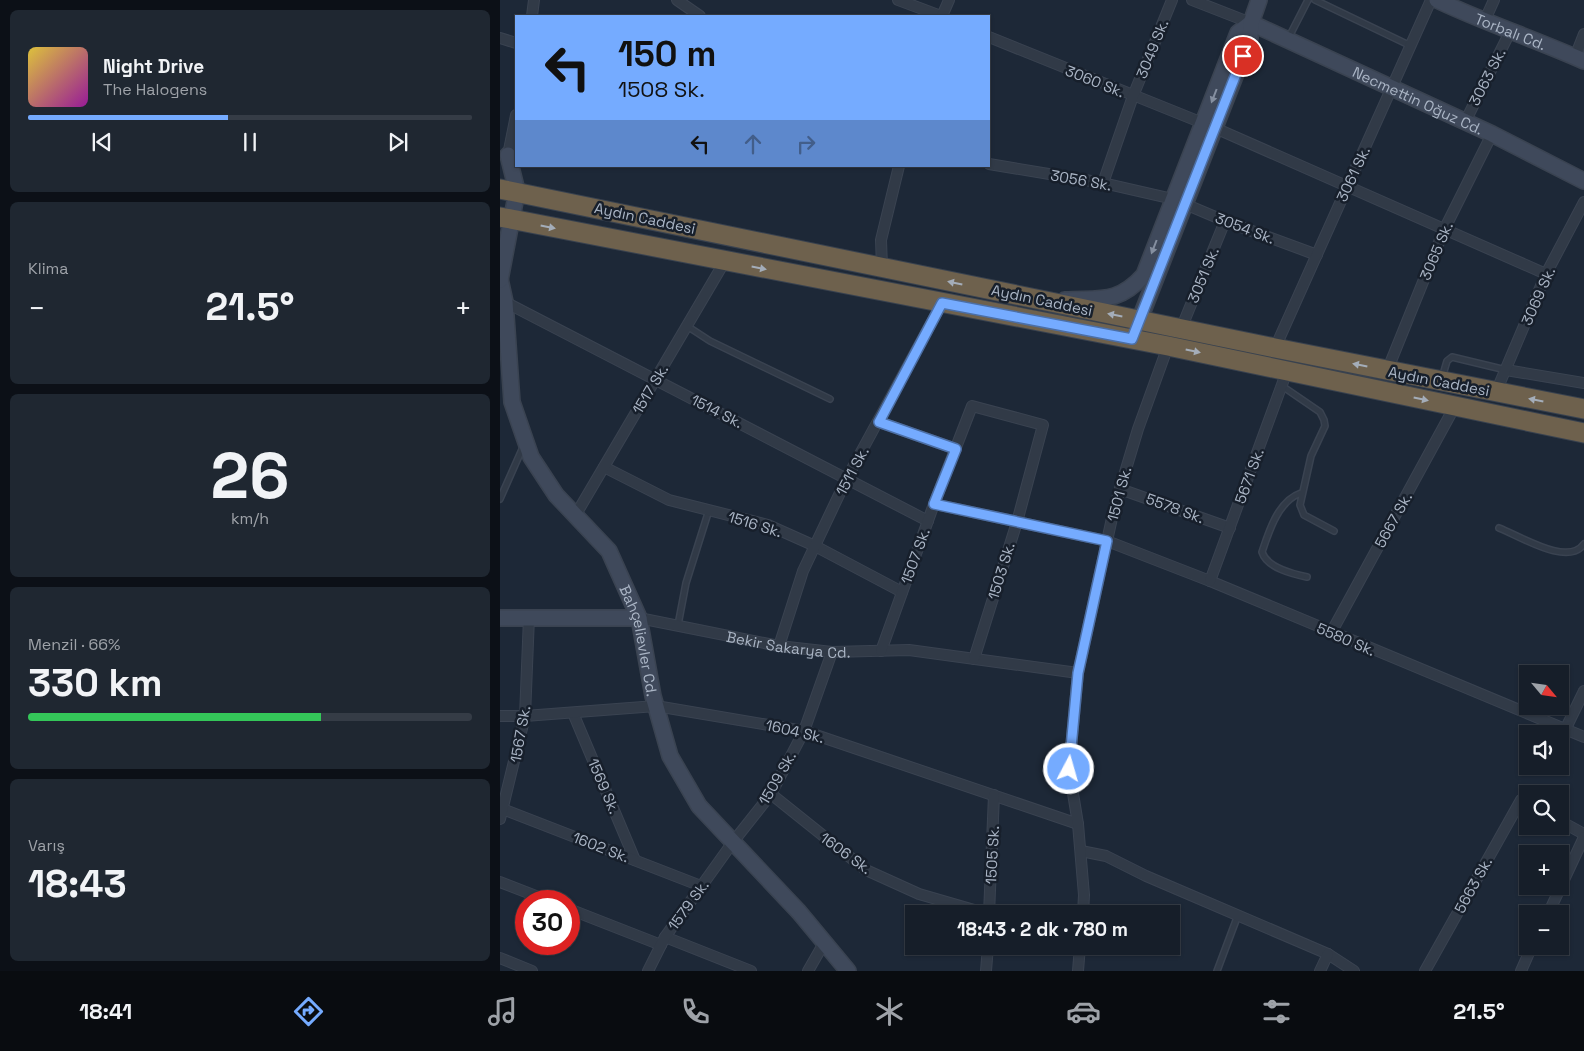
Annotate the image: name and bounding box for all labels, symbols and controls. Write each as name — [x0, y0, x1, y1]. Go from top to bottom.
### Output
street label: Torbalı Cd. — [1472, 8, 1549, 54]
street label: 3049 Sk. — [1132, 17, 1172, 81]
text: 150 m — [618, 32, 716, 76]
icon: left — [535, 35, 600, 100]
pin — [1222, 35, 1264, 77]
icon: arrive — [1229, 42, 1257, 70]
street label: 3063 Sk. — [1465, 45, 1509, 109]
text: Night Drive — [103, 54, 204, 79]
street label: 3060 Sk. — [1063, 61, 1127, 101]
street label: Necmettin Oğuz Cd. — [1350, 62, 1486, 138]
text: 1508 Sk. — [618, 75, 705, 103]
text: The Halogens — [103, 79, 207, 100]
one-way arrow — [1210, 88, 1217, 103]
icon: previous — [88, 128, 116, 156]
icon: pause — [236, 128, 264, 156]
icon: next — [384, 128, 412, 156]
icon: left — [686, 130, 714, 158]
icon: ahead — [739, 130, 767, 158]
icon: right — [792, 130, 820, 158]
street label: 3061 Sk. — [1332, 143, 1374, 205]
street label: 3056 Sk. — [1049, 165, 1113, 195]
street label: Aydın Caddesi — [593, 198, 697, 238]
street label: 3054 Sk. — [1213, 208, 1277, 248]
street label: 3065 Sk. — [1415, 219, 1457, 283]
one-way arrow — [540, 223, 556, 231]
one-way arrow — [1150, 240, 1158, 254]
street label: 3051 Sk. — [1183, 244, 1223, 306]
text: Klima — [28, 258, 69, 279]
one-way arrow — [751, 264, 766, 272]
street label: 3069 Sk. — [1517, 264, 1559, 328]
one-way arrow — [947, 278, 963, 286]
street label: Aydın Caddesi — [990, 280, 1094, 320]
text: 21.5° — [206, 283, 294, 331]
text: − — [28, 290, 45, 326]
text: + — [455, 290, 472, 326]
one-way arrow — [1106, 311, 1122, 319]
one-way arrow — [1186, 347, 1201, 355]
street label: 1517 Sk. — [628, 361, 672, 417]
one-way arrow — [1352, 361, 1367, 369]
street label: Aydın Caddesi — [1387, 362, 1491, 400]
street label: 1514 Sk. — [688, 390, 746, 432]
one-way arrow — [1413, 395, 1429, 403]
one-way arrow — [1529, 396, 1544, 404]
text: 26 — [211, 434, 289, 517]
street label: 1511 Sk. — [831, 443, 873, 499]
street label: 5671 Sk. — [1230, 446, 1268, 506]
street label: 1501 Sk. — [1103, 464, 1135, 524]
street label: 5578 Sk. — [1143, 489, 1207, 527]
street label: 5667 Sk. — [1370, 489, 1416, 551]
street label: 1516 Sk. — [726, 507, 784, 541]
text: km/h — [231, 508, 269, 529]
street label: 1507 Sk. — [896, 526, 934, 586]
street label: 1503 Sk. — [983, 540, 1019, 602]
street label: Bahçelievler Cd. — [616, 582, 662, 698]
street label: 5580 Sk. — [1314, 618, 1378, 660]
street label: Bekir Sakarya Cd. — [725, 626, 851, 662]
text: Menzil · 66% — [28, 634, 120, 655]
text: 330 km — [28, 659, 162, 707]
north arrow — [1519, 665, 1569, 715]
map controls — [1519, 665, 1569, 955]
street label: 1567 Sk. — [506, 704, 534, 764]
street label: 1604 Sk. — [764, 715, 826, 747]
button: sound — [1519, 725, 1569, 775]
position arrow — [1042, 742, 1094, 794]
street label: 1509 Sk. — [754, 748, 800, 808]
street label: 1569 Sk. — [584, 755, 624, 817]
button: search — [1519, 785, 1569, 835]
street label: 1505 Sk. — [981, 825, 1003, 885]
street label: 1602 Sk. — [570, 828, 632, 866]
street label: 1606 Sk. — [816, 828, 876, 878]
text: Varış — [28, 835, 65, 856]
button: + — [1519, 845, 1569, 895]
street label: 5663 Sk. — [1450, 854, 1496, 916]
text: 18:43 — [28, 860, 127, 908]
street label: 1579 Sk. — [663, 876, 713, 934]
speed limit sign: 30 — [515, 890, 580, 955]
button: − — [1519, 905, 1569, 955]
text: 18:43 · 2 dk · 780 m — [957, 917, 1128, 942]
icon: directions — [291, 994, 326, 1029]
icon: music — [485, 994, 520, 1029]
icon: phone — [678, 994, 713, 1029]
icon: climate — [872, 994, 907, 1029]
icon: car — [1066, 994, 1101, 1029]
icon: filters — [1259, 994, 1294, 1029]
text: 18:41 — [79, 997, 132, 1025]
text: 21.5° — [1453, 997, 1505, 1025]

